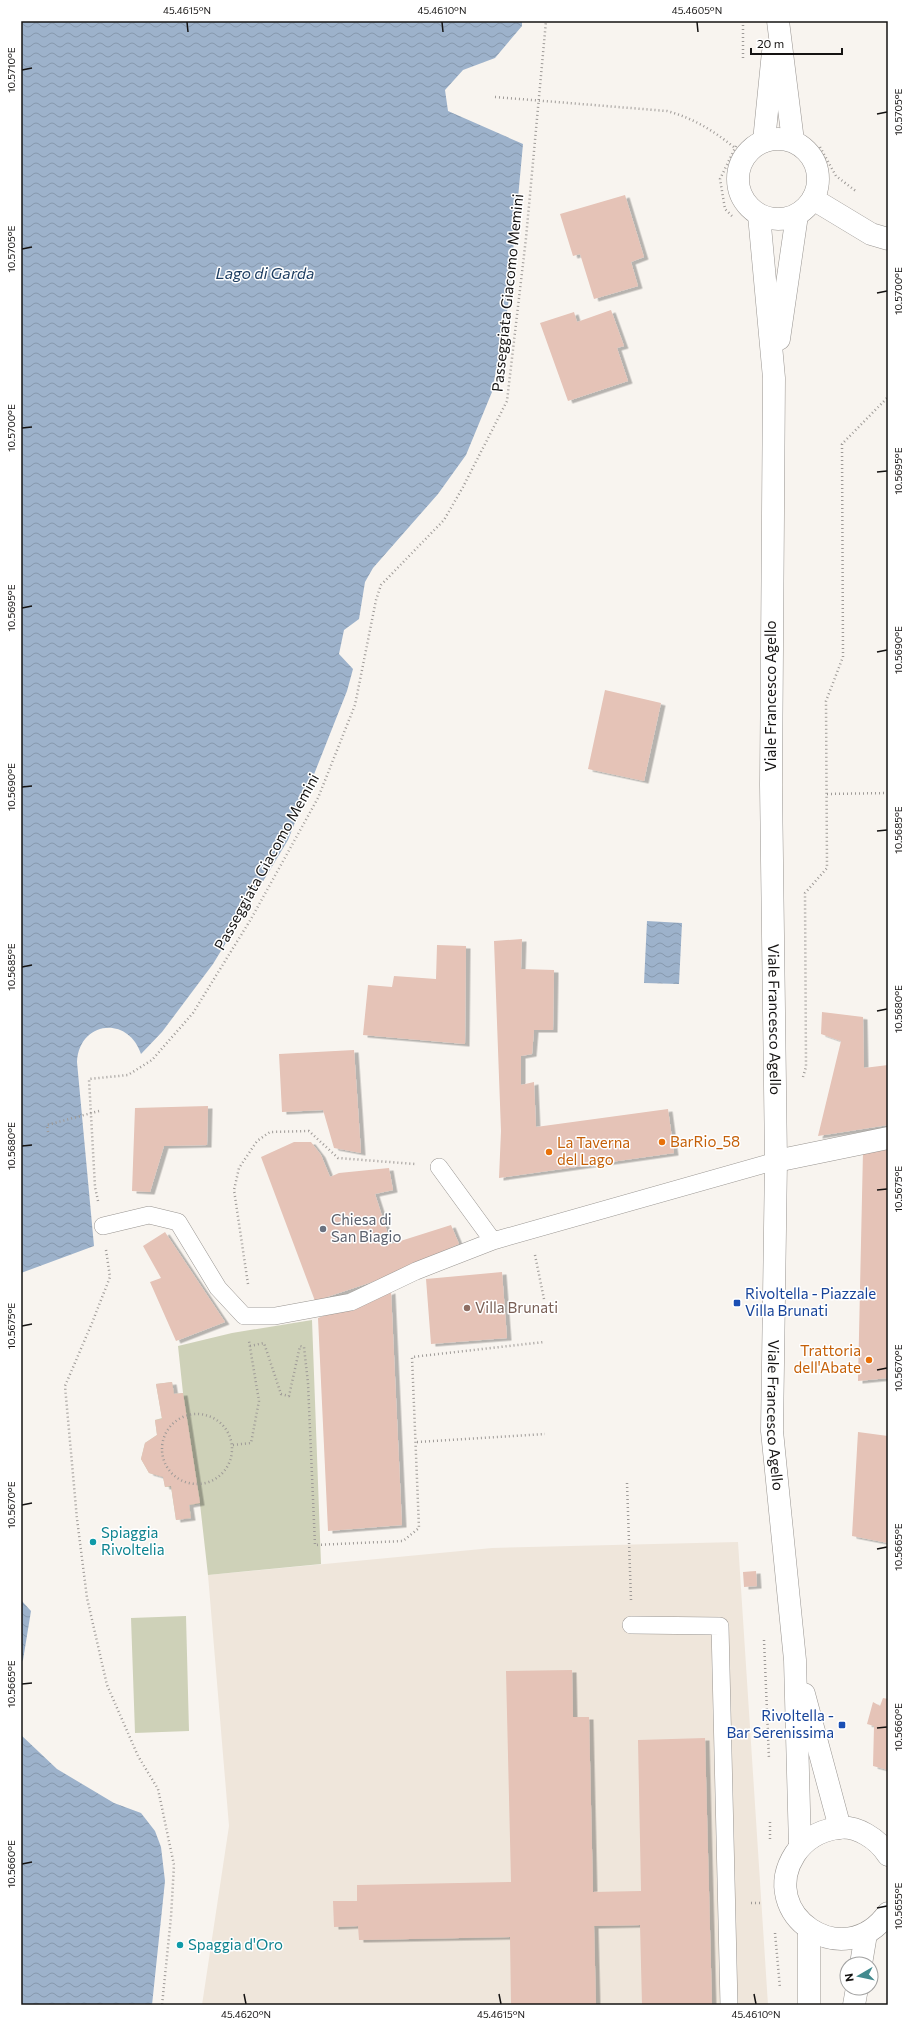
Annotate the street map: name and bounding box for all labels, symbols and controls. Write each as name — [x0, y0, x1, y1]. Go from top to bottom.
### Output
text: 45.4615°N — [163, 4, 211, 16]
text: 45.4610°N — [418, 4, 466, 16]
text: 45.4605°N — [672, 4, 722, 16]
scale bar — [751, 30, 842, 56]
text: 20 m — [757, 36, 784, 50]
text: 10.5710°E — [5, 47, 17, 93]
text: 10.5705°E — [892, 88, 904, 135]
street label: Passeggiata Giacomo Memini — [488, 193, 526, 393]
text: 10.5705°E — [5, 225, 17, 272]
water label: Lago di Garda — [216, 263, 314, 282]
text: 10.5700°E — [892, 267, 904, 315]
text: 10.5700°E — [5, 404, 17, 452]
text: 10.5695°E — [892, 447, 904, 495]
text: 10.5695°E — [5, 584, 17, 632]
street label: Viale Francesco Agello — [761, 620, 779, 772]
text: 10.5690°E — [892, 626, 904, 674]
text: 10.5690°E — [5, 763, 17, 811]
street label: Passeggiata Giacomo Memini — [210, 770, 322, 953]
text: 10.5685°E — [892, 806, 904, 854]
text: 10.5685°E — [5, 943, 17, 991]
street label: Viale Francesco Agello — [765, 944, 785, 1095]
text: 10.5680°E — [892, 985, 904, 1033]
text: 10.5680°E — [5, 1122, 17, 1170]
place label: BarRio_58 — [670, 1132, 740, 1150]
place label: La Taverna del Lago — [557, 1133, 630, 1168]
marker: BarRio_58 — [657, 1137, 667, 1147]
marker: La Taverna del Lago — [544, 1147, 554, 1157]
text: 10.5675°E — [892, 1166, 904, 1212]
place label: Chiesa di San Biagio — [331, 1210, 401, 1245]
marker: Chiesa di San Biagio — [318, 1224, 328, 1234]
place label: Rivoltella - Piazzale Villa Brunati — [745, 1284, 876, 1319]
place label: Villa Brunati — [475, 1298, 558, 1316]
marker: Rivoltella - Piazzale Villa Brunati — [732, 1298, 742, 1308]
text: 10.5675°E — [5, 1303, 17, 1349]
marker: Villa Brunati — [462, 1303, 472, 1313]
street label: Viale Francesco Agello — [764, 1339, 788, 1491]
place label: Trattoria dell'Abate — [794, 1341, 861, 1376]
text: 10.5670°E — [892, 1344, 904, 1392]
marker: Trattoria dell'Abate — [864, 1355, 874, 1365]
text: 10.5670°E — [5, 1481, 17, 1529]
place label: Spiaggia Rivoltelia — [101, 1523, 165, 1558]
text: 10.5665°E — [892, 1523, 904, 1571]
marker: Spiaggia Rivoltelia — [88, 1537, 98, 1547]
text: 10.5665°E — [5, 1660, 17, 1708]
text: 10.5660°E — [892, 1703, 904, 1751]
place label: Rivoltella - Bar Serenissima — [726, 1706, 834, 1741]
marker: Rivoltella - Bar Serenissima — [837, 1720, 847, 1730]
text: 10.5660°E — [5, 1840, 17, 1888]
text: 10.5655°E — [892, 1882, 904, 1929]
place label: Spaggia d'Oro — [188, 1935, 283, 1953]
marker: Spaggia d'Oro — [175, 1940, 185, 1950]
north arrow — [839, 1956, 879, 1996]
text: N — [842, 1973, 856, 1983]
text: 45.4620°N — [221, 2008, 271, 2020]
text: 45.4615°N — [477, 2008, 525, 2020]
text: 45.4610°N — [732, 2008, 780, 2020]

